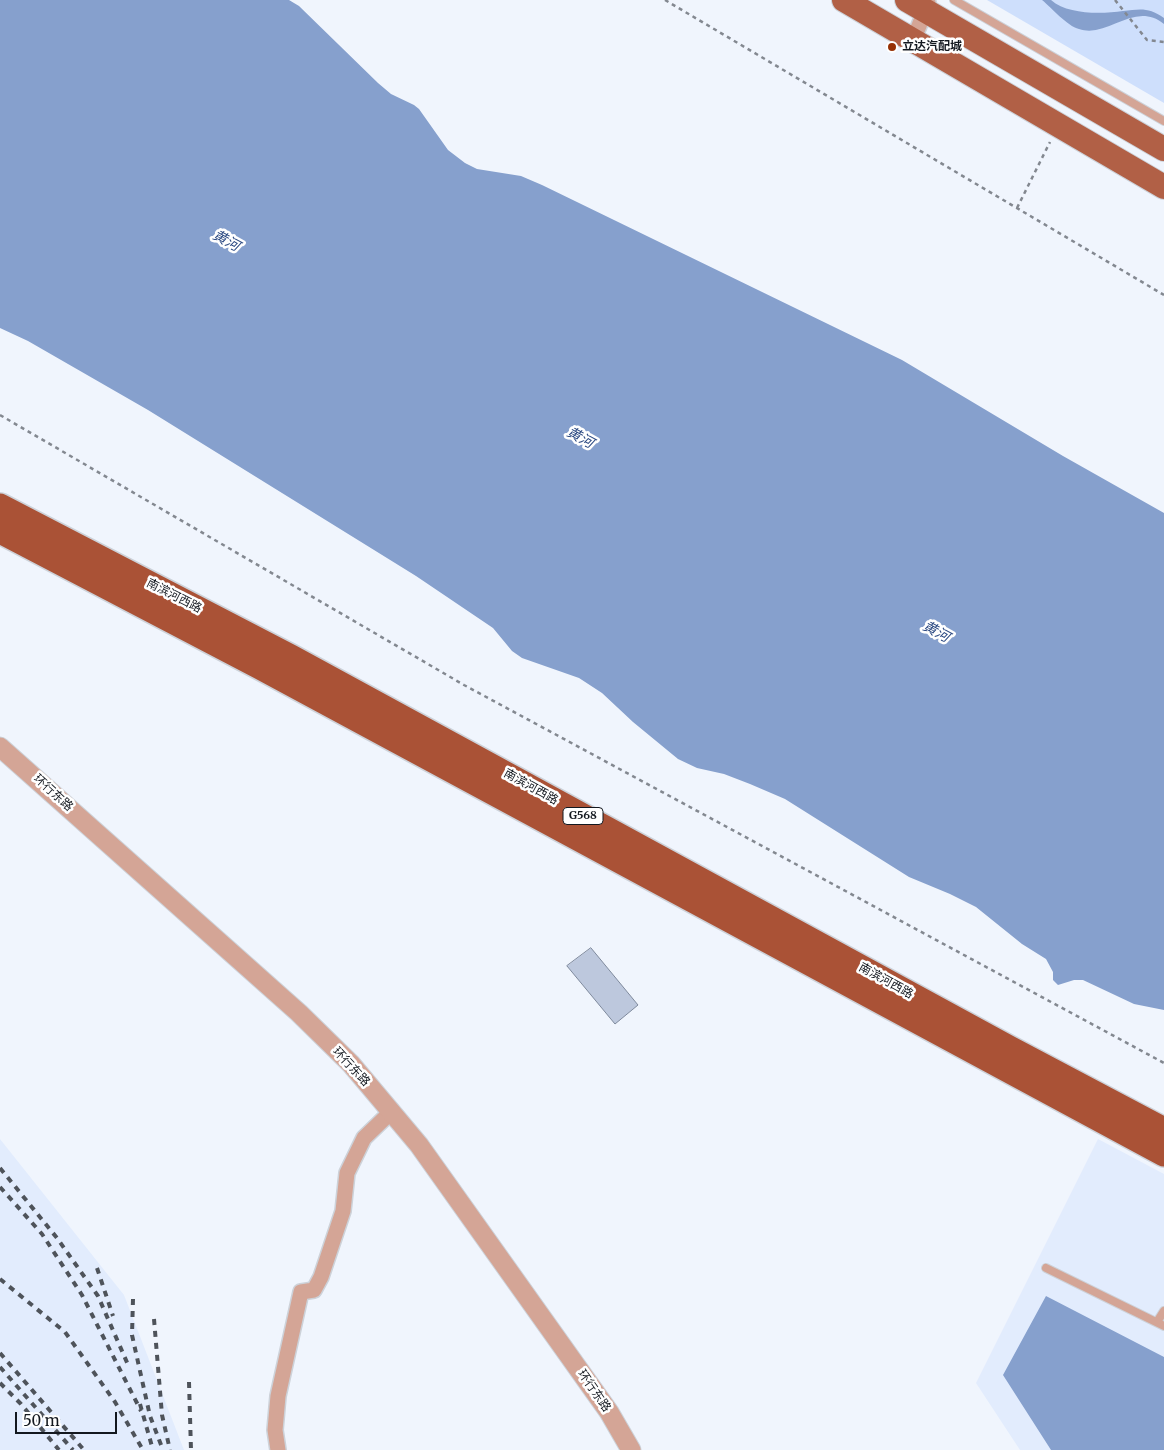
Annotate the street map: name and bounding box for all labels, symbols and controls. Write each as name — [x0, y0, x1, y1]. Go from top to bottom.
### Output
place label: 立达汽配城 — [902, 40, 962, 54]
marker: 立达汽配城 — [886, 41, 898, 53]
water label: 黄河 — [210, 227, 242, 255]
water label: 黄河 — [564, 424, 596, 452]
street label: 南滨河西路 — [144, 576, 204, 616]
water label: 黄河 — [920, 618, 952, 646]
street label: 南滨河西路 — [501, 766, 561, 808]
street label: 环行东路 — [30, 772, 76, 814]
road number: G568 — [563, 808, 603, 824]
street label: 南滨河西路 — [856, 960, 916, 1002]
street label: 环行东路 — [329, 1045, 373, 1089]
street label: 环行东路 — [574, 1367, 614, 1415]
scale bar — [18, 1402, 120, 1434]
text: 50 m — [23, 1411, 60, 1430]

